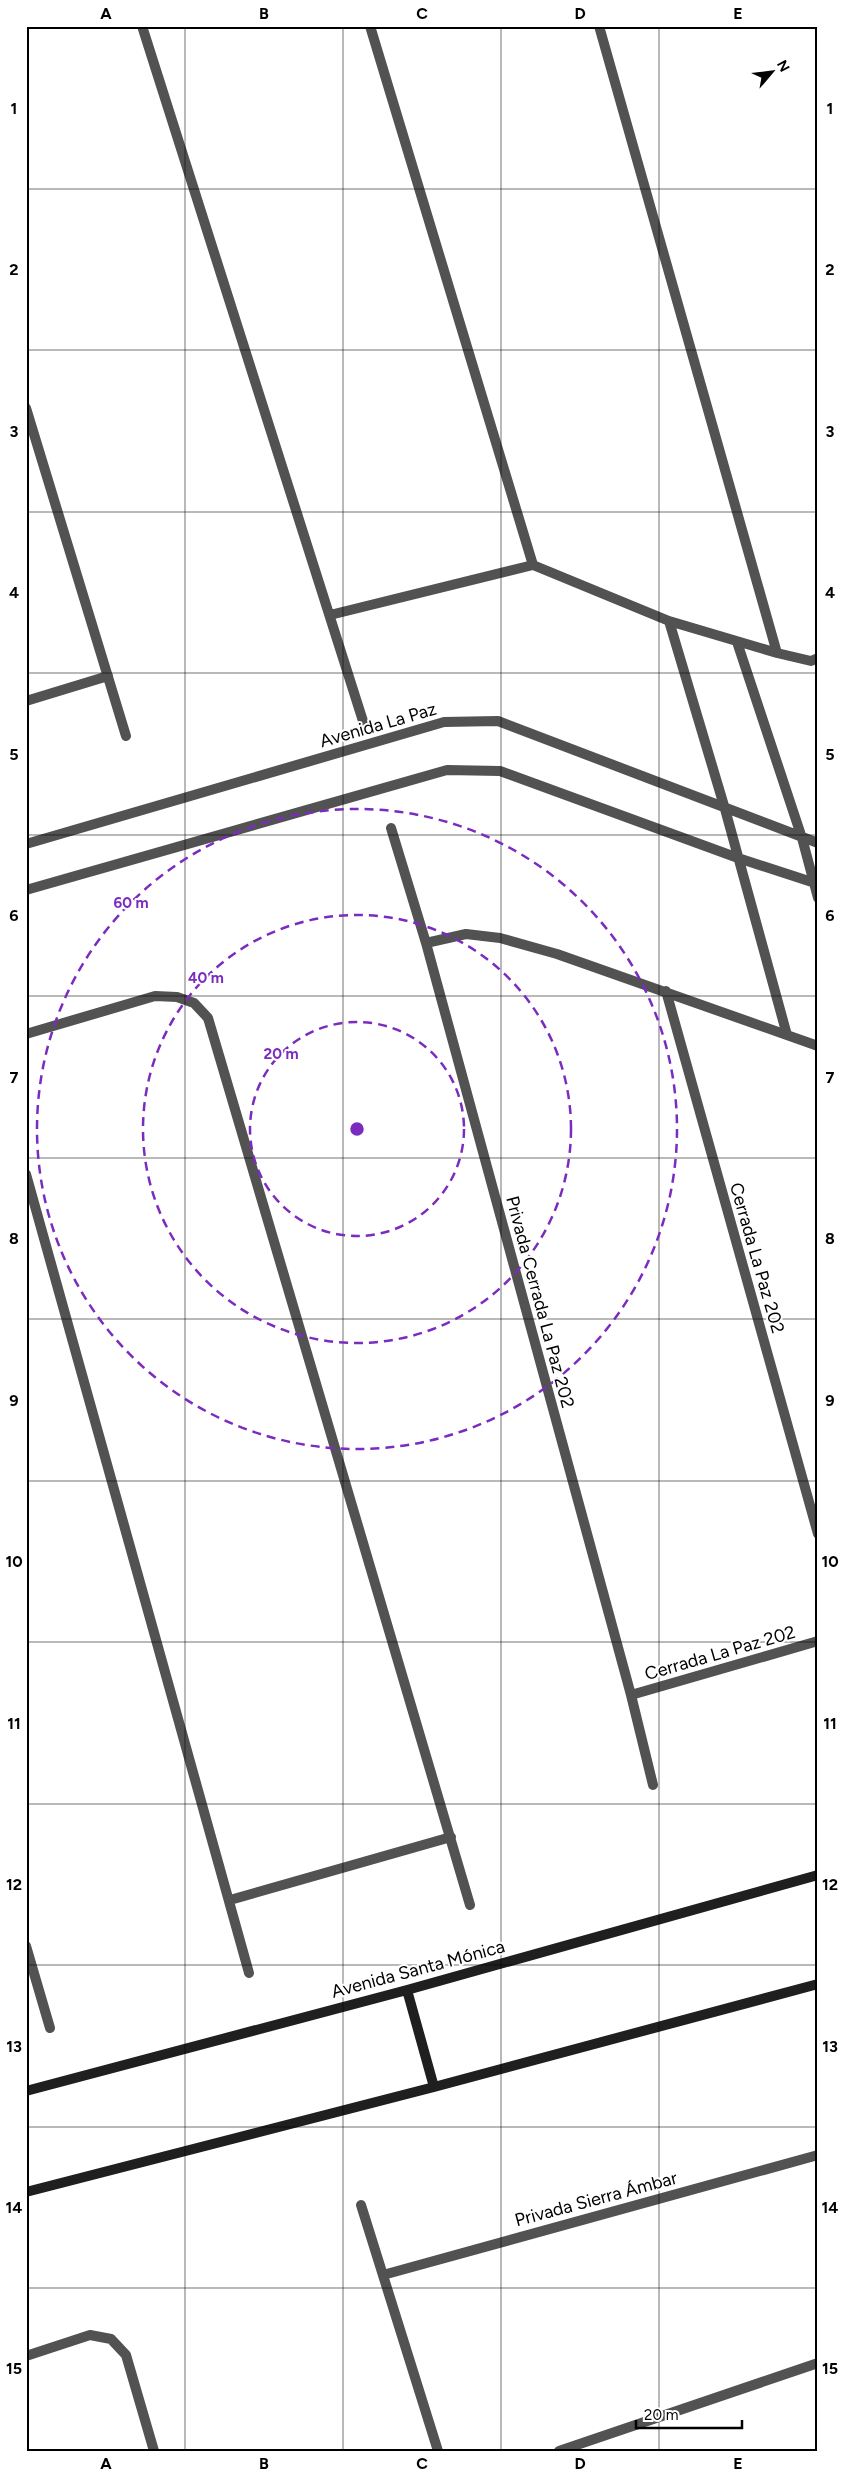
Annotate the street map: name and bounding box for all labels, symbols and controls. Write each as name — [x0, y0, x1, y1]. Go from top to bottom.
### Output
text: A — [100, 4, 112, 23]
text: B — [259, 4, 269, 23]
text: C — [416, 4, 428, 23]
text: D — [574, 4, 586, 23]
text: E — [733, 4, 743, 23]
north arrow — [746, 48, 796, 98]
text: N — [773, 57, 793, 75]
text: 1 — [11, 99, 17, 118]
text: 1 — [827, 99, 833, 118]
text: 2 — [9, 260, 19, 279]
text: 2 — [825, 260, 835, 279]
text: 3 — [10, 422, 19, 441]
text: 3 — [826, 422, 835, 441]
text: 4 — [9, 583, 19, 602]
text: 4 — [825, 583, 835, 602]
street label: Avenida La Paz — [317, 698, 439, 752]
text: 5 — [9, 745, 19, 764]
text: 5 — [825, 745, 835, 764]
text: 60 m — [113, 894, 149, 912]
text: 6 — [9, 906, 19, 925]
text: 6 — [825, 906, 835, 925]
text: 40 m — [188, 969, 224, 987]
text: 20 m — [263, 1045, 299, 1063]
text: 7 — [10, 1068, 19, 1087]
text: 7 — [826, 1068, 835, 1087]
centre of rings — [348, 1120, 366, 1138]
street label: Cerrada La Paz 202 — [725, 1180, 789, 1336]
street label: Privada Cerrada La Paz 202 — [501, 1193, 579, 1411]
text: 8 — [9, 1229, 19, 1248]
text: 8 — [825, 1229, 835, 1248]
text: 9 — [9, 1391, 19, 1410]
text: 9 — [825, 1391, 835, 1410]
text: 10 — [5, 1552, 23, 1571]
text: 10 — [821, 1552, 839, 1571]
street label: Cerrada La Paz 202 — [642, 1621, 798, 1685]
text: 11 — [7, 1714, 21, 1733]
text: 11 — [823, 1714, 837, 1733]
text: 12 — [6, 1875, 22, 1894]
text: 12 — [822, 1875, 838, 1894]
street label: Avenida Santa Mónica — [329, 1935, 507, 2003]
text: 13 — [6, 2037, 22, 2056]
text: 13 — [822, 2037, 838, 2056]
street label: Privada Sierra Ámbar — [512, 2167, 680, 2231]
text: 14 — [6, 2198, 22, 2217]
text: 14 — [822, 2198, 838, 2217]
text: 15 — [6, 2359, 22, 2378]
text: 15 — [822, 2359, 838, 2378]
scale bar — [636, 2397, 743, 2429]
text: 20 m — [644, 2406, 678, 2424]
text: A — [100, 2454, 112, 2473]
text: B — [259, 2454, 269, 2473]
text: C — [416, 2454, 428, 2473]
text: D — [574, 2454, 586, 2473]
text: E — [733, 2454, 743, 2473]

